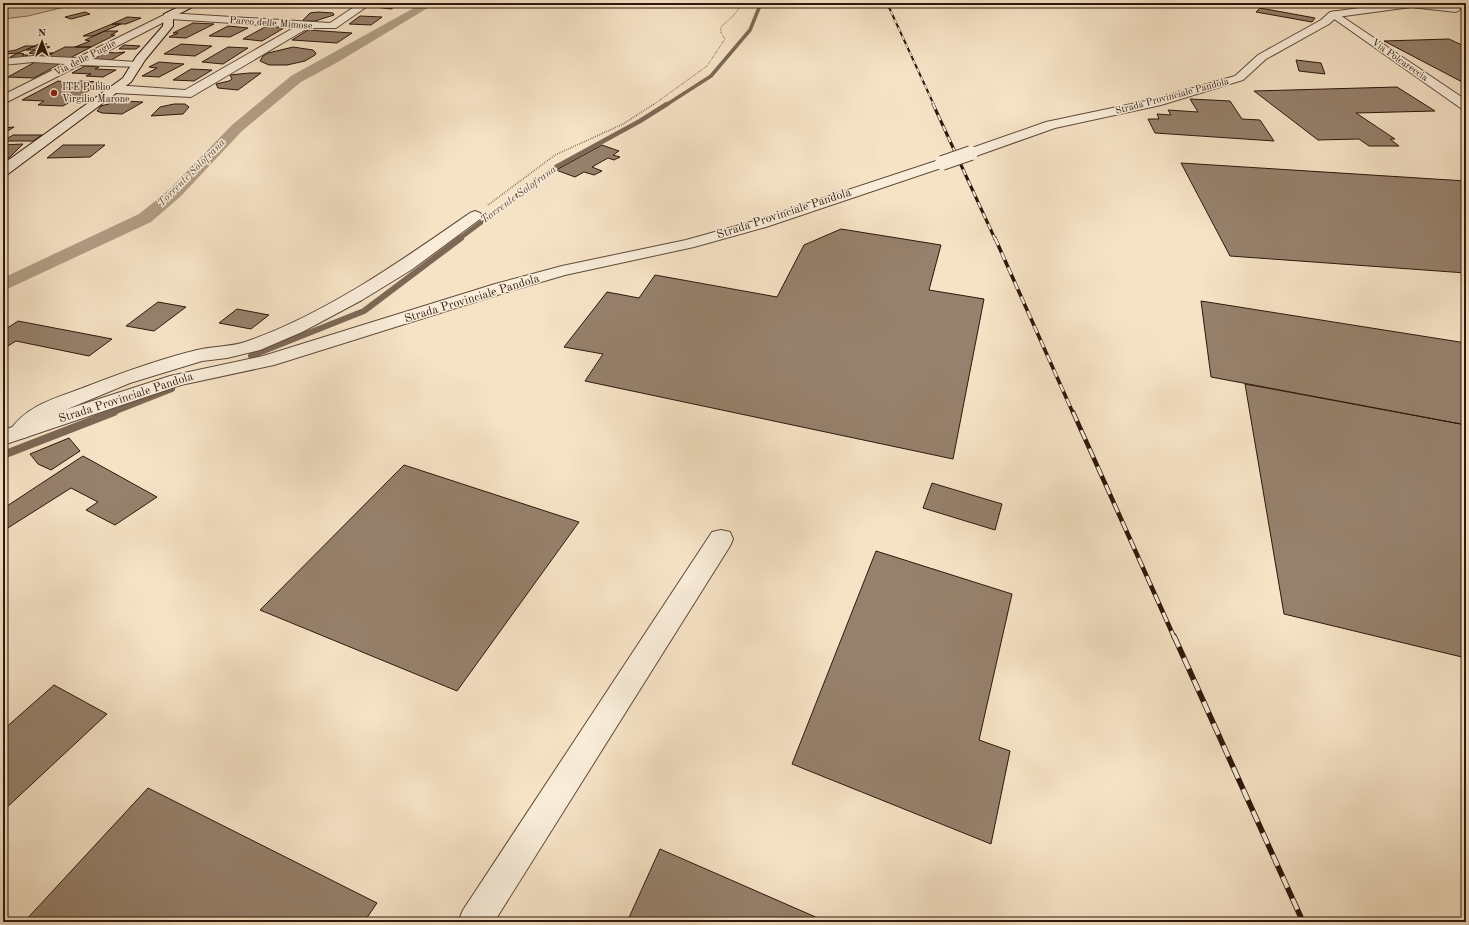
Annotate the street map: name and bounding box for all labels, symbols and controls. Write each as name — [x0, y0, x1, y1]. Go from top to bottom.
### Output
street label: Parco delle Mimose — [229, 15, 313, 31]
north arrow — [22, 22, 62, 62]
text: N — [38, 28, 47, 39]
street label: Via Polcareccia — [1370, 37, 1430, 83]
street label: Via delle Puglie — [52, 38, 118, 78]
street label: Strada Provinciale Pandola — [1114, 76, 1230, 116]
place label: ITE Publio Virgilio Marone — [62, 82, 130, 104]
marker: ITE Publio Virgilio Marone — [49, 88, 59, 98]
water label: Torrente Solofrana — [156, 137, 228, 209]
water label: Torrente Solofrana — [479, 164, 559, 226]
street label: Strada Provinciale Pandola — [715, 187, 853, 241]
street label: Strada Provinciale Pandola — [403, 273, 541, 325]
street label: Strada Provinciale Pandola — [57, 371, 195, 425]

